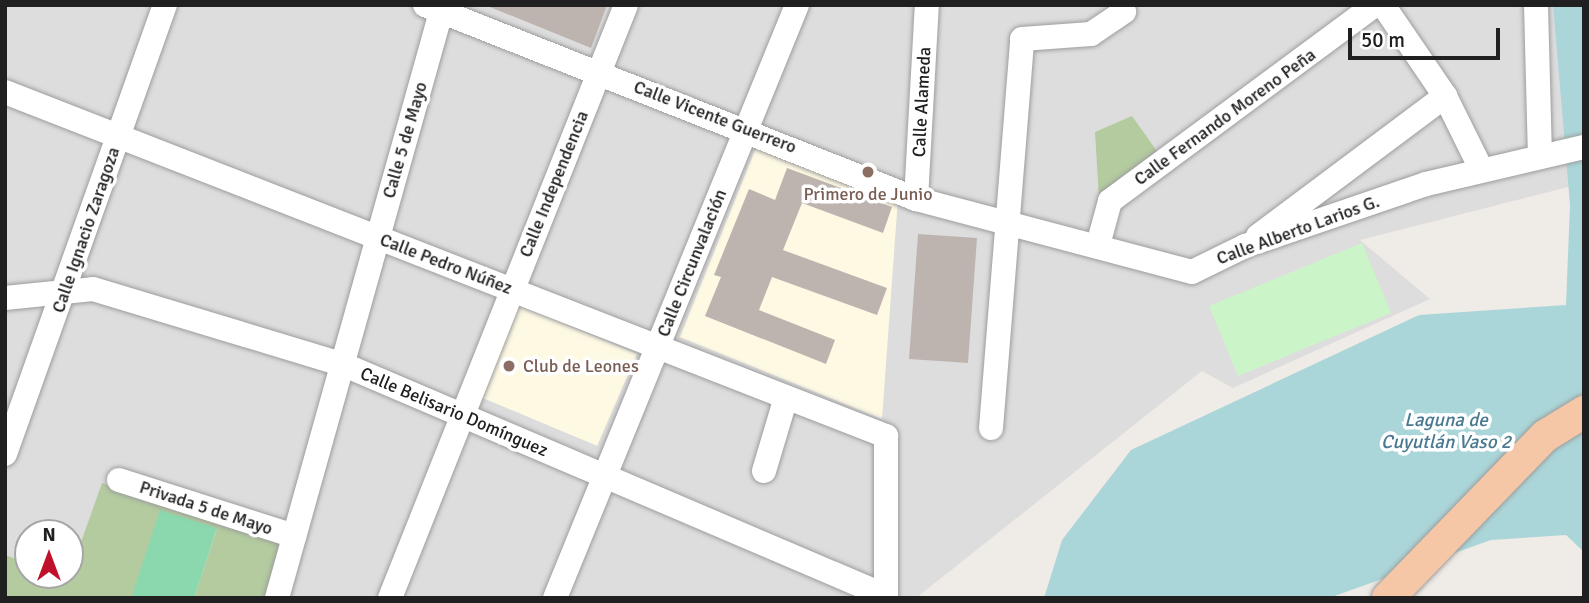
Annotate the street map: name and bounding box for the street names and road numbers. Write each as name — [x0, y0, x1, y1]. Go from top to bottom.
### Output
street label: Calle Fernando Moreno Peña — [1130, 44, 1320, 190]
street label: Calle Alameda — [908, 46, 936, 158]
street label: Calle Vicente Guerrero — [631, 76, 799, 158]
street label: Calle 5 de Mayo — [378, 79, 432, 201]
street label: Calle Independencia — [515, 108, 593, 260]
street label: Calle Ignacio Zaragoza — [47, 144, 125, 316]
street label: Calle Circunvalación — [653, 186, 731, 340]
street label: Calle Alberto Larios G. — [1214, 190, 1382, 270]
street label: Calle Pedro Núñez — [377, 229, 515, 299]
street label: Calle Belisario Domínguez — [357, 363, 551, 461]
street label: Privada 5 de Mayo — [137, 476, 275, 540]

